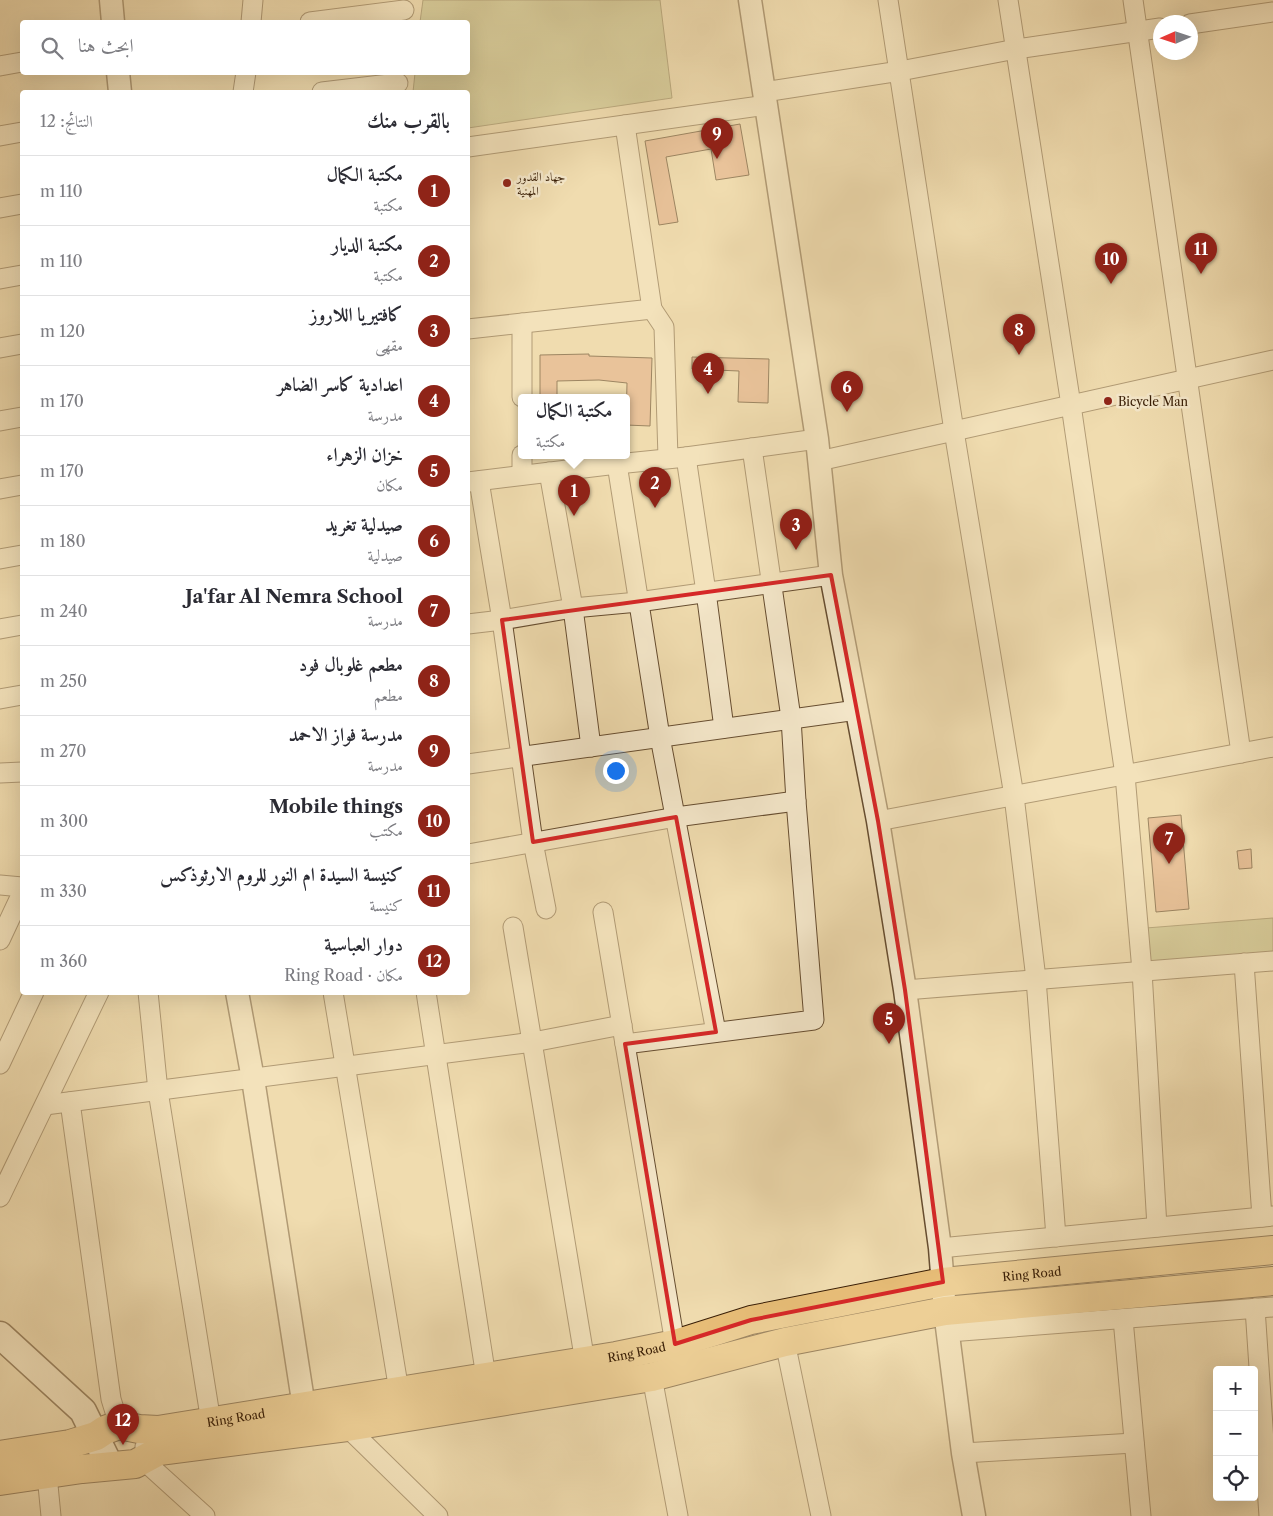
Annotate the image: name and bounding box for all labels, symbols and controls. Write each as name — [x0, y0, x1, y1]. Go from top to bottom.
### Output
north arrow — [1153, 15, 1198, 60]
search box — [20, 20, 470, 75]
icon: search — [38, 34, 66, 62]
text: ابحث هنا — [78, 34, 134, 57]
text: بالقرب منك — [367, 108, 450, 133]
text: النتائج: 12 — [40, 111, 93, 131]
pin: 9 — [701, 118, 733, 159]
text: مكتبة الكمال — [326, 163, 403, 186]
place label: جهاد القدور المهنية — [516, 169, 566, 198]
marker: جهاد القدور المهنية — [501, 177, 513, 189]
text: 110 m — [40, 181, 83, 201]
text: 1 — [430, 181, 438, 201]
text: مكتبة — [373, 195, 403, 215]
text: مكتبة الديار — [332, 233, 403, 256]
pin: 11 — [1185, 233, 1217, 274]
pin: 10 — [1095, 243, 1127, 284]
text: 110 m — [40, 251, 83, 271]
text: 2 — [429, 251, 439, 271]
text: مكتبة — [373, 265, 403, 285]
text: كافتيريا اللاروز — [310, 303, 403, 326]
pin: 8 — [1003, 314, 1035, 355]
text: 120 m — [40, 321, 85, 341]
text: 3 — [429, 321, 439, 341]
text: مقهى — [375, 335, 403, 355]
pin: 4 — [692, 353, 724, 394]
pin: 6 — [831, 371, 863, 412]
text: اعدادية كاسر الضاهر — [277, 373, 403, 396]
text: 170 m — [40, 391, 84, 411]
text: 4 — [429, 391, 439, 411]
popup — [518, 394, 630, 459]
place label: Bicycle Man — [1118, 394, 1189, 409]
marker: Bicycle Man — [1102, 395, 1114, 407]
text: مكتبة الكمال — [536, 399, 612, 422]
text: مدرسة — [368, 405, 403, 425]
text: مكتبة — [536, 431, 565, 451]
text: خزان الزهراء — [326, 443, 403, 466]
text: 170 m — [40, 461, 84, 481]
text: 5 — [430, 461, 438, 481]
pin: 2 — [639, 467, 671, 508]
text: مكان — [376, 475, 403, 495]
pin: 1 — [558, 475, 590, 516]
pin: 3 — [780, 509, 812, 550]
text: صيدلية تغريد — [325, 513, 403, 536]
text: 180 m — [40, 531, 86, 551]
text: 6 — [429, 531, 439, 551]
text: صيدلية — [368, 545, 403, 565]
text: Ja'far Al Nemra School — [185, 585, 403, 608]
text: 240 m — [40, 601, 88, 621]
text: 7 — [430, 601, 438, 621]
text: مدرسة — [368, 610, 403, 630]
text: مطعم غلوبال فود — [299, 653, 403, 676]
text: 250 m — [40, 671, 87, 691]
text: 8 — [429, 671, 439, 691]
text: مطعم — [374, 685, 403, 705]
text: مدرسة فواز الاحمد — [289, 723, 403, 746]
text: 270 m — [40, 741, 86, 761]
text: 9 — [429, 741, 439, 761]
text: مدرسة — [368, 755, 403, 775]
your location — [603, 758, 629, 784]
text: Mobile things — [269, 795, 403, 818]
text: 300 m — [40, 811, 88, 831]
text: 10 — [425, 811, 443, 831]
text: مكتب — [369, 820, 403, 840]
pin: 7 — [1153, 823, 1185, 864]
text: كنيسة السيدة ام النور للروم الارثوذكس — [160, 863, 403, 886]
text: 330 m — [40, 881, 87, 901]
text: 11 — [427, 881, 441, 901]
text: كنيسة — [369, 895, 403, 915]
text: دوار العباسية — [324, 933, 403, 956]
text: 360 m — [40, 951, 88, 971]
text: 12 — [426, 951, 442, 971]
text: مكان · Ring Road — [284, 965, 403, 985]
pin: 5 — [873, 1003, 905, 1044]
street label: Ring Road — [1002, 1263, 1063, 1284]
street label: Ring Road — [606, 1338, 668, 1365]
map controls — [1213, 1366, 1258, 1501]
button: + — [1213, 1366, 1258, 1411]
pin: 12 — [107, 1404, 139, 1445]
street label: Ring Road — [205, 1405, 267, 1430]
button: − — [1213, 1411, 1258, 1456]
button: locate — [1213, 1456, 1258, 1501]

